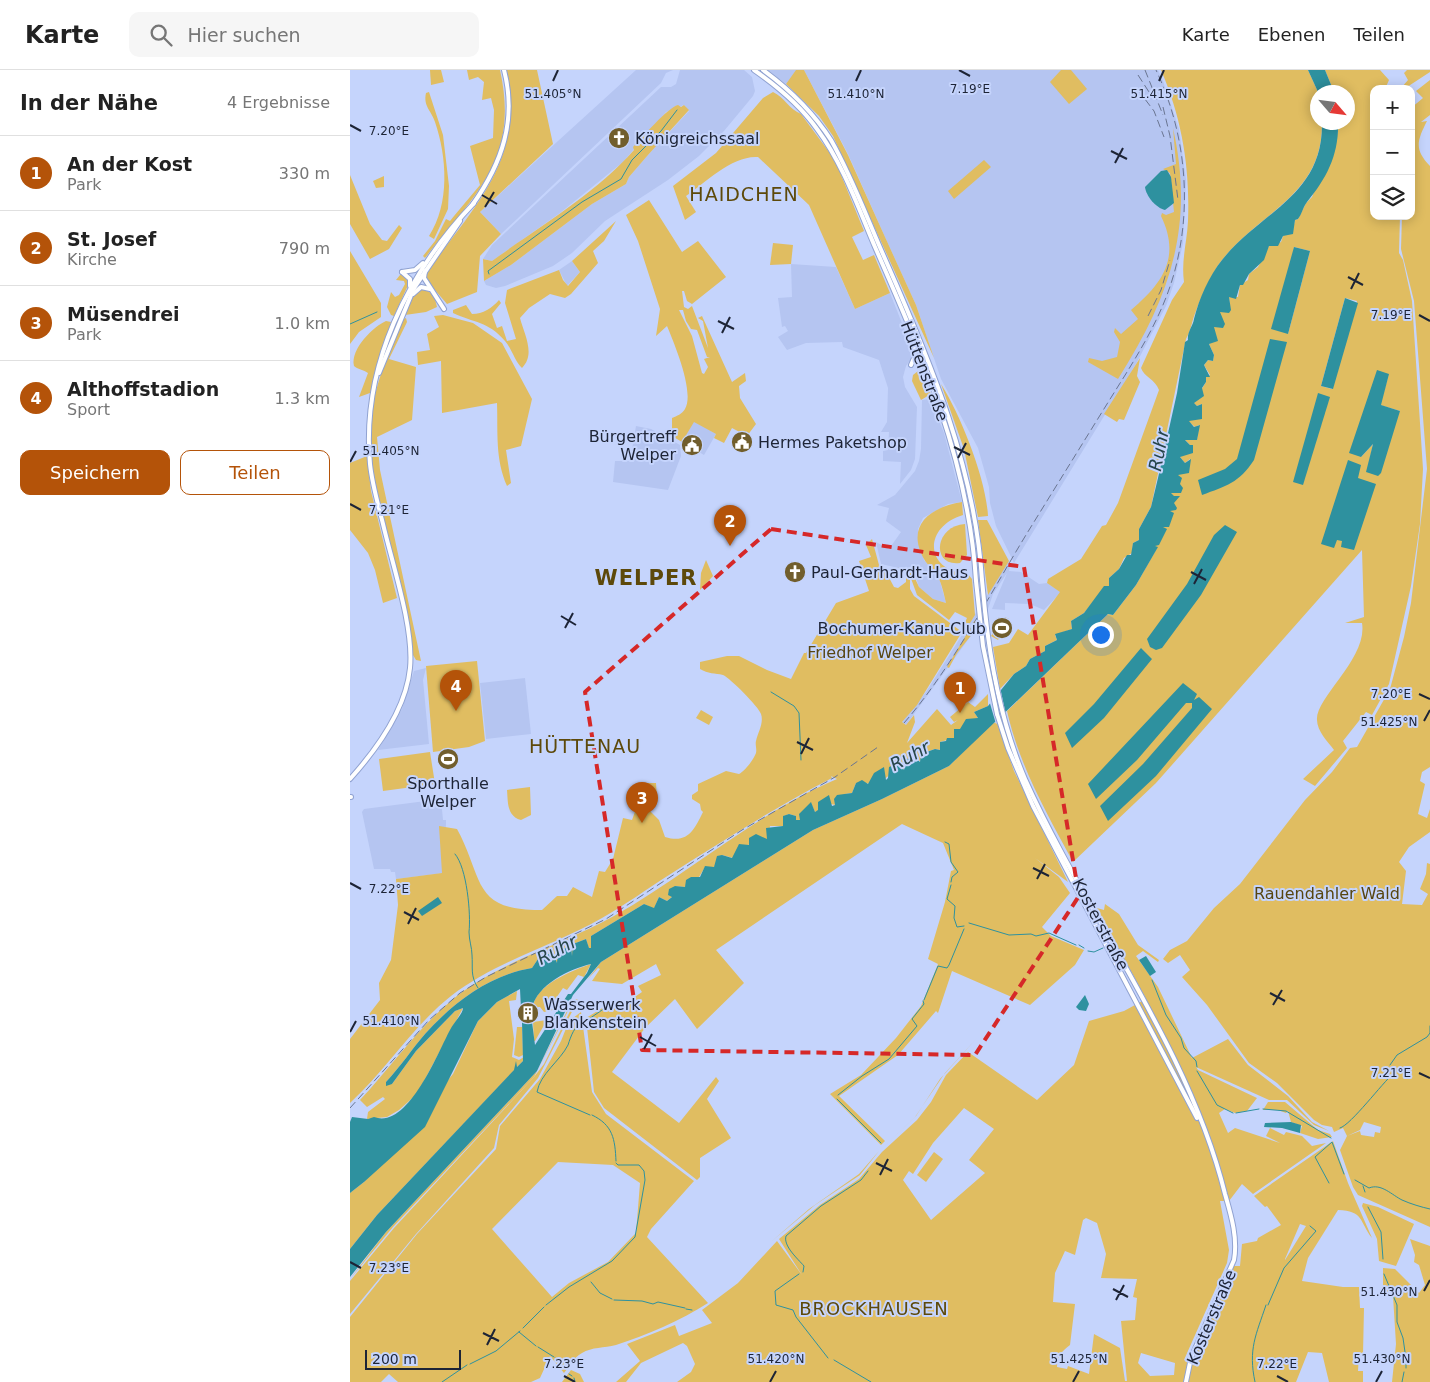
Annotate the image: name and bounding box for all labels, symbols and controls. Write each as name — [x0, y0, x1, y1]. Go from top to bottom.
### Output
search box — [129, 12, 479, 57]
text: Karte — [25, 21, 99, 49]
icon: search — [147, 21, 175, 49]
text: Hier suchen — [187, 24, 301, 46]
text: Karte — [1182, 24, 1230, 45]
text: Ebenen — [1258, 24, 1326, 45]
text: Teilen — [1354, 24, 1405, 45]
text: 7.19°E — [950, 82, 990, 96]
north arrow — [1310, 85, 1355, 130]
map controls — [1370, 85, 1415, 220]
button: + — [1370, 85, 1415, 130]
text: 51.405°N — [525, 87, 581, 101]
text: 51.410°N — [828, 87, 884, 101]
text: 51.415°N — [1131, 87, 1187, 101]
text: In der Nähe — [20, 91, 158, 115]
text: 4 Ergebnisse — [227, 93, 330, 112]
text: 7.20°E — [369, 124, 409, 138]
church icon: Königreichssaal — [607, 126, 631, 150]
place label: Königreichssaal — [635, 129, 759, 148]
button: − — [1370, 130, 1415, 175]
text: An der Kost — [67, 153, 192, 175]
text: 1 — [30, 164, 42, 183]
text: 330 m — [279, 164, 330, 183]
text: Park — [67, 175, 102, 194]
button: layers — [1370, 175, 1415, 220]
district label: HAIDCHEN — [689, 183, 799, 205]
text: St. Josef — [67, 228, 156, 250]
text: 2 — [30, 239, 42, 258]
text: 790 m — [279, 239, 330, 258]
text: Kirche — [67, 250, 117, 269]
text: Müsendrei — [67, 303, 180, 325]
text: 7.19°E — [1371, 308, 1411, 322]
text: 3 — [30, 314, 42, 333]
text: 1.0 km — [275, 314, 330, 333]
street label: Hüttenstraße — [897, 318, 952, 424]
text: Park — [67, 325, 102, 344]
text: Althoffstadion — [67, 378, 219, 400]
text: 4 — [30, 389, 42, 408]
text: 1.3 km — [275, 389, 330, 408]
text: Sport — [67, 400, 110, 419]
water label: Ruhr — [1144, 425, 1173, 473]
place label: Bürgertreff Welper — [589, 427, 677, 464]
public building icon: Hermes Paketshop — [730, 430, 754, 454]
public building icon: Bürgertreff Welper — [680, 433, 704, 457]
place label: Hermes Paketshop — [758, 433, 907, 452]
text: 51.405°N — [363, 444, 419, 458]
button: Speichern — [20, 450, 170, 495]
button: Teilen — [180, 450, 330, 495]
text: 7.21°E — [369, 503, 409, 517]
pin: 2 — [714, 505, 746, 546]
church icon: Paul-Gerhardt-Haus — [783, 560, 807, 584]
place label: Paul-Gerhardt-Haus — [811, 563, 968, 582]
district label: WELPER — [595, 566, 697, 590]
sports icon: Bochumer-Kanu-Club — [990, 616, 1014, 640]
place label: Bochumer-Kanu-Club — [817, 619, 986, 638]
your location — [1088, 622, 1114, 648]
park label: Friedhof Welper — [807, 643, 933, 662]
pin: 4 — [440, 670, 472, 711]
pin: 1 — [944, 672, 976, 713]
text: 7.20°E — [1371, 687, 1411, 701]
text: 51.425°N — [1361, 715, 1417, 729]
district label: HÜTTENAU — [529, 735, 641, 757]
water label: Ruhr — [886, 735, 935, 775]
sports icon: Sporthalle Welper — [436, 747, 460, 771]
place label: Sporthalle Welper — [407, 774, 489, 811]
pin: 3 — [626, 782, 658, 823]
street label: Kosterstraße — [1068, 875, 1133, 973]
text: 7.22°E — [369, 882, 409, 896]
park label: Rauendahler Wald — [1254, 884, 1400, 903]
water label: Ruhr — [533, 930, 582, 969]
place label: Wasserwerk Blankenstein — [544, 995, 647, 1032]
building icon: Wasserwerk Blankenstein — [516, 1001, 540, 1025]
text: 51.410°N — [363, 1014, 419, 1028]
text: 7.21°E — [1371, 1066, 1411, 1080]
text: 7.23°E — [369, 1261, 409, 1275]
street label: Kosterstraße — [1183, 1267, 1240, 1368]
text: 51.430°N — [1361, 1285, 1417, 1299]
district label: BROCKHAUSEN — [799, 1298, 949, 1319]
scale bar — [365, 1347, 461, 1370]
text: 200 m — [372, 1351, 417, 1367]
text: 51.420°N — [748, 1352, 804, 1366]
text: 51.425°N — [1051, 1352, 1107, 1366]
text: 51.430°N — [1354, 1352, 1410, 1366]
text: 7.23°E — [544, 1357, 584, 1371]
text: 7.22°E — [1257, 1357, 1297, 1371]

